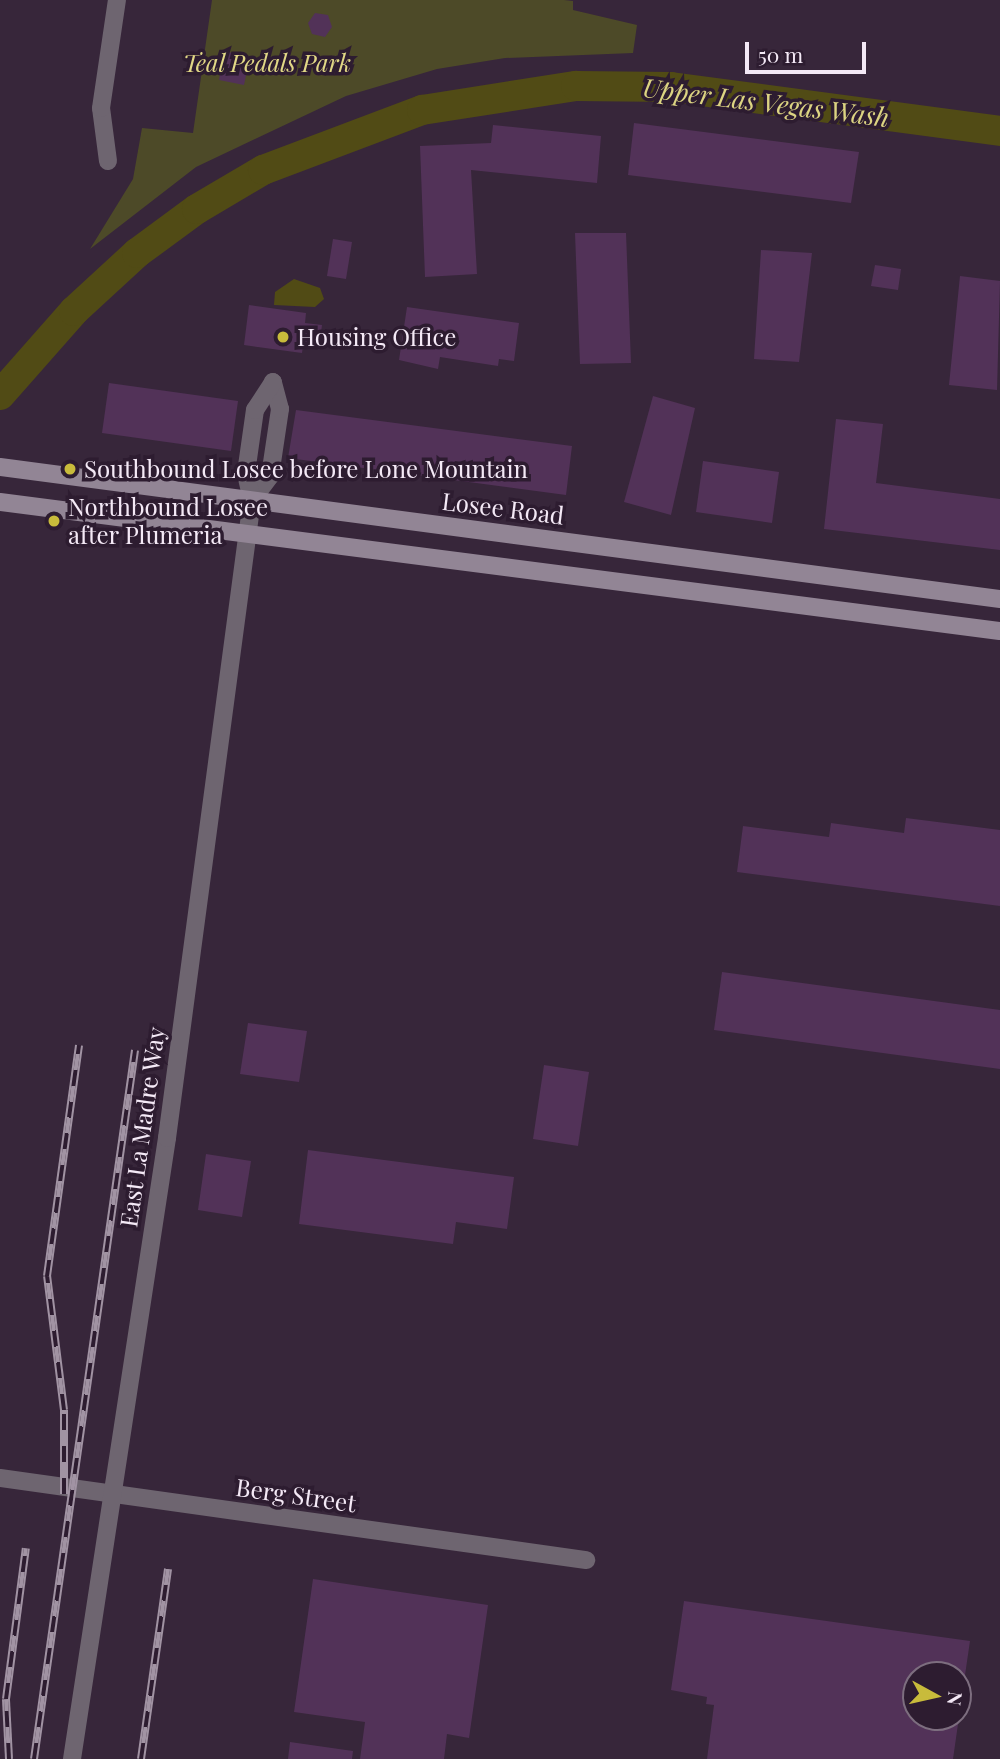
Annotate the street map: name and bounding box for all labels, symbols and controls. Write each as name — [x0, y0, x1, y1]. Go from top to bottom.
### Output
scale bar — [748, 28, 869, 72]
text: 50 m — [758, 40, 803, 68]
park label: Teal Pedals Park — [182, 49, 352, 77]
water label: Upper Las Vegas Wash — [641, 71, 891, 133]
place label: Housing Office — [297, 323, 456, 351]
marker: Housing Office — [275, 329, 291, 345]
place label: Southbound Losee before Lone Mountain — [84, 455, 528, 483]
marker: Southbound Losee before Lone Mountain — [62, 461, 78, 477]
street label: Losee Road — [440, 486, 566, 530]
place label: Northbound Losee after Plumeria — [68, 493, 268, 549]
marker: Northbound Losee after Plumeria — [46, 513, 62, 529]
street label: East La Madre Way — [114, 1024, 170, 1230]
street label: Berg Street — [234, 1472, 358, 1518]
north arrow — [902, 1661, 972, 1731]
text: N — [942, 1690, 970, 1707]

